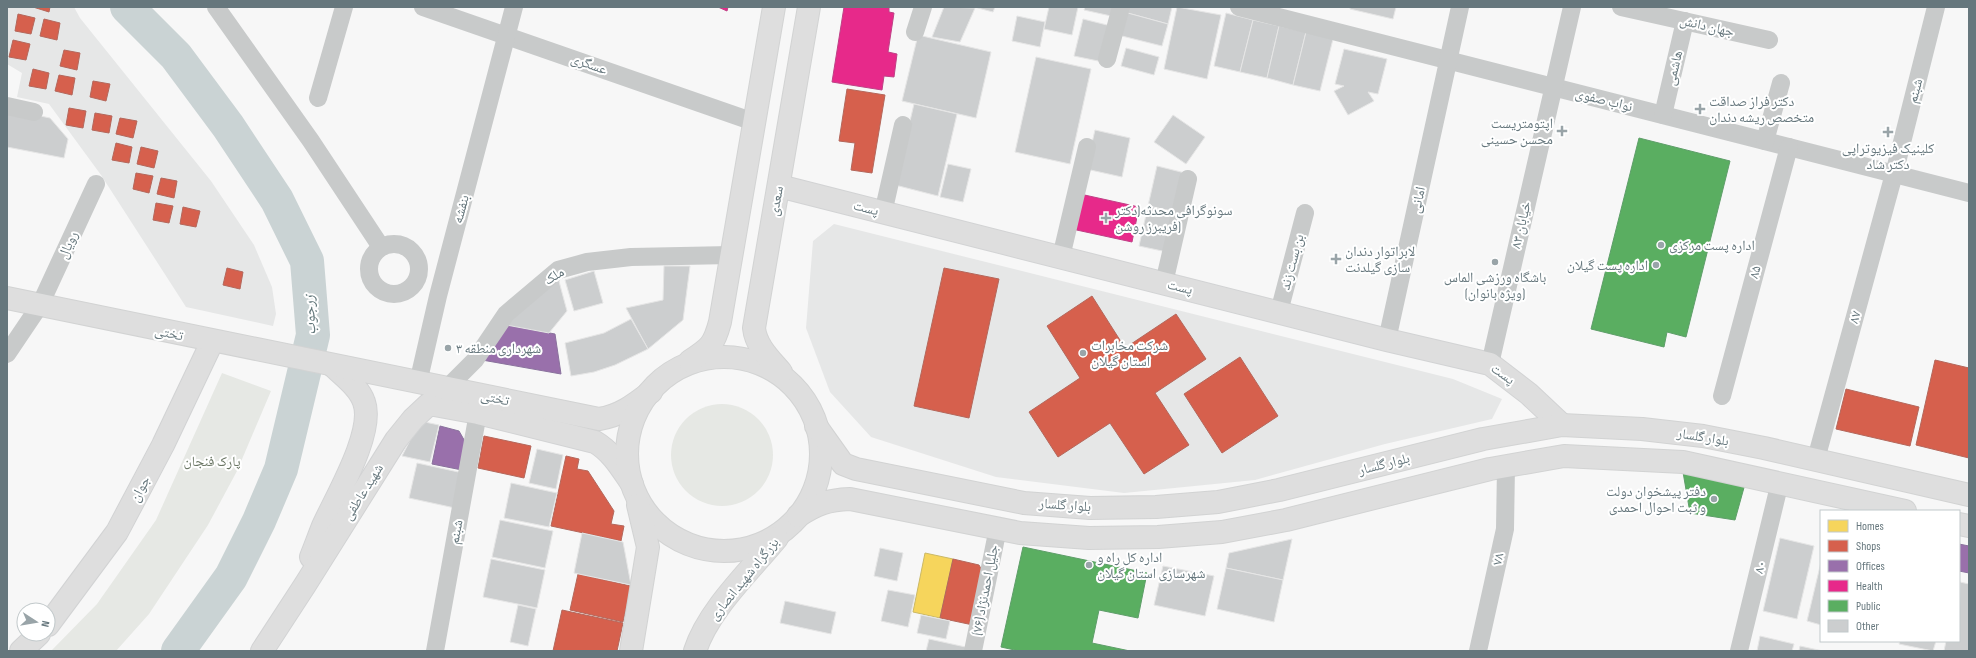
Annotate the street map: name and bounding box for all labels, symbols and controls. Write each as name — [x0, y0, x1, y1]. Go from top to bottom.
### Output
street label: جهان دانش — [1678, 11, 1736, 41]
street label: هاشمی — [1662, 49, 1686, 87]
street label: عسگری — [569, 50, 609, 78]
street label: شبنم — [1904, 77, 1927, 105]
street label: نواب صفوی — [1574, 85, 1635, 115]
place label: دکتر فراز صداقت متخصص ریشه دندان — [1709, 93, 1814, 126]
marker: دکتر فراز صداقت متخصص ریشه دندان — [1694, 103, 1706, 115]
place label: اپتومتریست محسن حسینی — [1481, 115, 1553, 148]
marker: اپتومتریست محسن حسینی — [1556, 125, 1568, 137]
marker: کلینیک فیزیوتراپی دکتر شاد — [1882, 126, 1894, 138]
place label: کلینیک فیزیوتراپی دکتر شاد — [1842, 140, 1935, 173]
street label: سعدی — [765, 185, 787, 217]
street label: امانی — [1407, 185, 1429, 215]
street label: بنفشه — [449, 193, 473, 225]
street label: پست — [852, 197, 881, 219]
street label: خیابان ۸۳ — [1507, 200, 1535, 250]
place label: سونوگرافی محدثه(دکتر فریبرز روشن) — [1114, 202, 1233, 235]
marker: سونوگرافی محدثه(دکتر فریبرز روشن) — [1100, 212, 1112, 224]
street label: رویال — [54, 228, 82, 262]
street label: بن بست زند — [1276, 232, 1308, 292]
place label: اداره پست مرکزی — [1669, 237, 1755, 254]
marker: اداره پست مرکزی — [1656, 240, 1666, 250]
place label: لابراتوار دندان سازی گیلدنت — [1345, 243, 1415, 276]
marker: لابراتوار دندان سازی گیلدنت — [1330, 253, 1342, 265]
marker: باشگاه ورزشی الماس (ویژه بانوان) — [1490, 257, 1500, 267]
place label: اداره پست گیلان — [1567, 257, 1648, 274]
marker: اداره پست گیلان — [1651, 260, 1661, 270]
street label: ملک — [541, 263, 567, 289]
street label: ۸۵ — [1745, 264, 1765, 280]
place label: باشگاه ورزشی الماس (ویژه بانوان) — [1444, 269, 1547, 302]
street label: پست — [1166, 276, 1195, 298]
water label: زرجوب — [299, 293, 321, 335]
street label: ۸۷ — [1845, 309, 1865, 325]
street label: تختی — [153, 322, 185, 344]
place label: شرکت مخابرات استان گیلان — [1091, 337, 1168, 370]
place label: شهرداری منطقه ۳ — [456, 340, 541, 357]
marker: شهرداری منطقه ۳ — [443, 343, 453, 353]
marker: شرکت مخابرات استان گیلان — [1078, 348, 1088, 358]
street label: پست — [1488, 360, 1518, 389]
street label: تختی — [479, 387, 511, 409]
street label: بلوار گلسار — [1675, 424, 1730, 450]
street label: بلوار گلسار — [1356, 449, 1412, 479]
park label: پارک فنجان — [183, 453, 241, 470]
street label: شهید عاطفی — [339, 461, 387, 523]
street label: جوان — [126, 473, 154, 505]
place label: دفتر پیشخوان دولت و ثبت احوال احمدی — [1606, 483, 1706, 516]
marker: دفتر پیشخوان دولت و ثبت احوال احمدی — [1709, 494, 1719, 504]
street label: بلوار گلسار — [1037, 495, 1092, 515]
legend — [1820, 510, 1960, 642]
street label: شبنم — [445, 518, 468, 546]
text: Homes — [1856, 519, 1884, 534]
street label: بزرگراه شهید انصاری — [705, 534, 783, 624]
text: Shops — [1856, 539, 1881, 554]
street label: جلیل احمدنژاد (۷۶) — [968, 543, 1002, 637]
place label: اداره کل راه و شهرسازی استان گیلان — [1097, 549, 1205, 582]
street label: ۷۸ — [1488, 551, 1508, 567]
street label: ۸۰ — [1750, 559, 1770, 575]
text: Offices — [1856, 559, 1885, 574]
marker: اداره کل راه و شهرسازی استان گیلان — [1084, 560, 1094, 570]
text: Health — [1856, 579, 1883, 594]
text: Public — [1856, 599, 1881, 614]
north arrow — [16, 602, 56, 642]
text: Other — [1856, 619, 1880, 634]
text: N — [38, 620, 52, 628]

